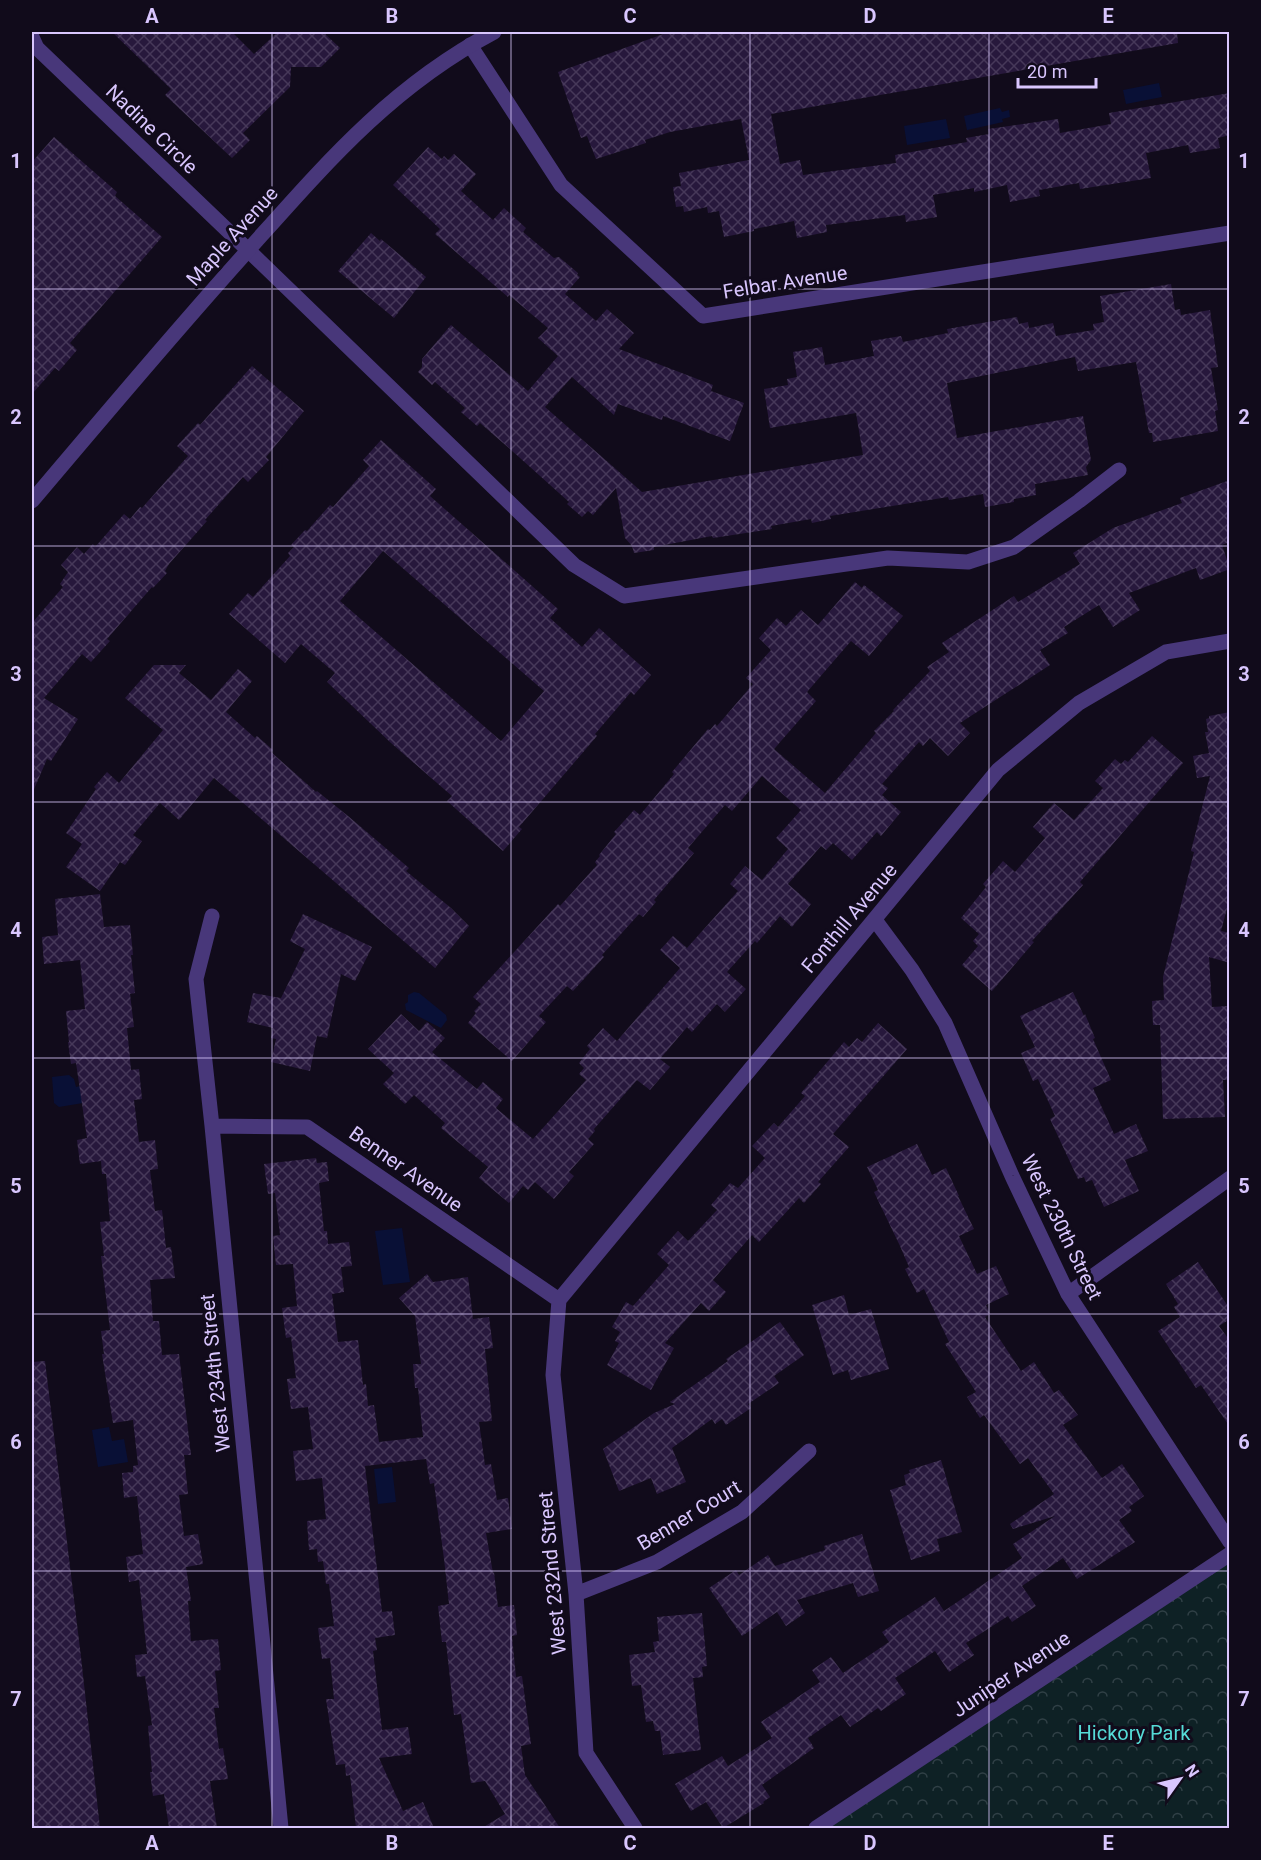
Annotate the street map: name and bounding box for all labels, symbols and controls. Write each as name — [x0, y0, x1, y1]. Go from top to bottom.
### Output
text: A — [145, 4, 159, 28]
text: B — [386, 4, 398, 28]
text: C — [623, 4, 637, 28]
text: D — [864, 4, 877, 28]
text: E — [1102, 4, 1114, 28]
scale bar — [1018, 51, 1096, 89]
text: 20 m — [1027, 61, 1067, 82]
street label: Nadine Circle — [101, 79, 203, 179]
text: 1 — [10, 149, 22, 173]
text: 1 — [1238, 149, 1250, 173]
street label: Maple Avenue — [181, 181, 283, 291]
street label: Felbar Avenue — [721, 260, 849, 304]
text: 2 — [10, 405, 22, 429]
text: 2 — [1238, 405, 1250, 429]
text: 3 — [10, 662, 22, 686]
text: 3 — [1238, 662, 1250, 686]
street label: Fonthill Avenue — [796, 858, 902, 978]
text: 4 — [10, 918, 22, 942]
text: 4 — [1238, 918, 1250, 942]
street label: Benner Avenue — [345, 1121, 467, 1217]
street label: West 230th Street — [1016, 1150, 1108, 1304]
text: 5 — [10, 1174, 22, 1198]
text: 5 — [1238, 1174, 1250, 1198]
street label: West 234th Street — [195, 1293, 235, 1453]
text: 6 — [10, 1430, 22, 1454]
text: 6 — [1238, 1430, 1250, 1454]
street label: Benner Court — [633, 1475, 745, 1555]
street label: West 232nd Street — [533, 1490, 571, 1656]
street label: Juniper Avenue — [948, 1626, 1074, 1722]
text: 7 — [10, 1687, 22, 1711]
text: 7 — [1238, 1687, 1250, 1711]
park label: Hickory Park — [1078, 1721, 1191, 1745]
north arrow — [1150, 1749, 1210, 1809]
text: N — [1181, 1761, 1203, 1781]
text: A — [145, 1831, 159, 1855]
text: B — [386, 1831, 398, 1855]
text: C — [623, 1831, 637, 1855]
text: D — [864, 1831, 877, 1855]
text: E — [1102, 1831, 1114, 1855]

